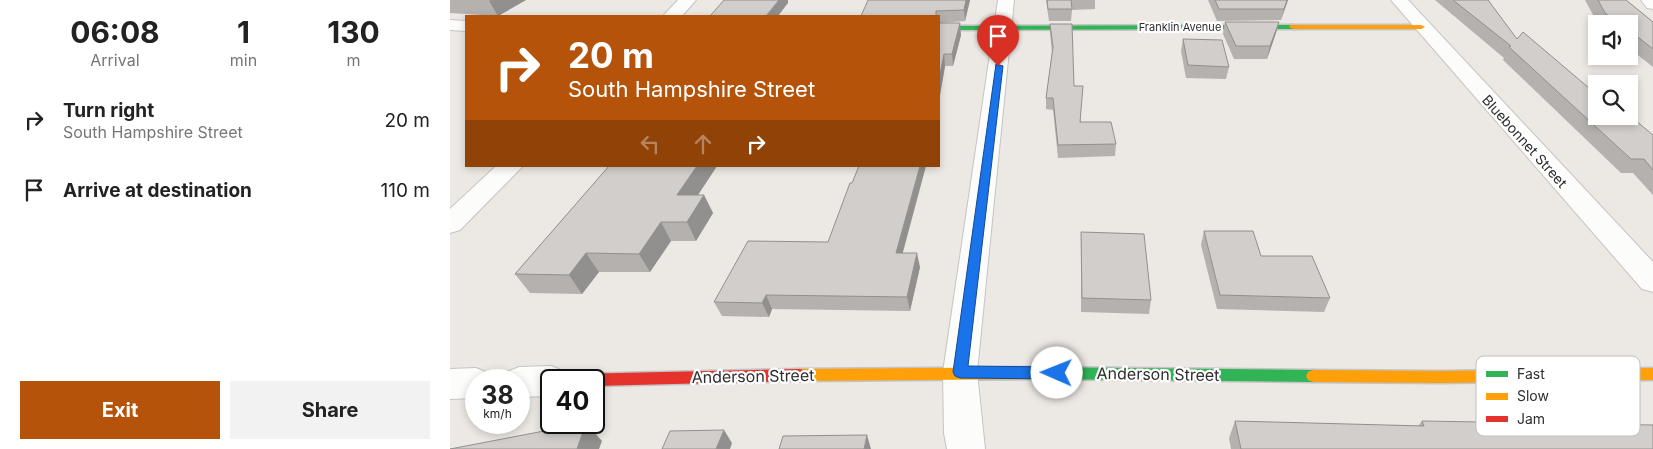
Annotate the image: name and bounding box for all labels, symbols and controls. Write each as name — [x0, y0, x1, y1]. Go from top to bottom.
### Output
text: 06:08 — [70, 14, 160, 50]
text: 1 — [237, 14, 250, 50]
text: 130 — [327, 14, 380, 50]
pin — [977, 15, 1019, 66]
map controls — [1588, 15, 1638, 125]
button: sound — [1588, 15, 1638, 65]
street label: Franklin Avenue — [1139, 20, 1221, 34]
icon: arrive — [984, 22, 1012, 50]
text: 20 m — [568, 34, 654, 76]
icon: right — [485, 35, 550, 100]
text: Arrival — [90, 50, 140, 70]
text: min — [230, 50, 257, 70]
text: m — [347, 50, 361, 70]
button: search — [1588, 75, 1638, 125]
text: South Hampshire Street — [568, 76, 815, 102]
street label: Bluebonnet Street — [1479, 91, 1571, 191]
text: Turn right — [63, 99, 154, 122]
icon: right — [20, 106, 48, 134]
text: 20 m — [384, 109, 430, 132]
text: South Hampshire Street — [63, 122, 243, 142]
icon: left — [636, 130, 664, 158]
icon: ahead — [689, 130, 717, 158]
icon: right — [742, 130, 770, 158]
icon: arrive — [20, 176, 48, 204]
text: Arrive at destination — [63, 179, 252, 202]
text: 110 m — [381, 179, 430, 202]
position arrow — [1030, 346, 1082, 398]
legend — [1476, 356, 1640, 436]
street label: Anderson Street — [1096, 363, 1220, 385]
street label: Anderson Street — [691, 365, 815, 387]
text: Fast — [1517, 365, 1545, 382]
speed limit sign: 40 — [540, 369, 605, 434]
text: 38 — [481, 380, 514, 410]
button: Exit — [20, 381, 220, 439]
button: Share — [230, 381, 430, 439]
text: Slow — [1517, 387, 1549, 404]
text: km/h — [483, 406, 512, 421]
text: Jam — [1517, 410, 1545, 427]

